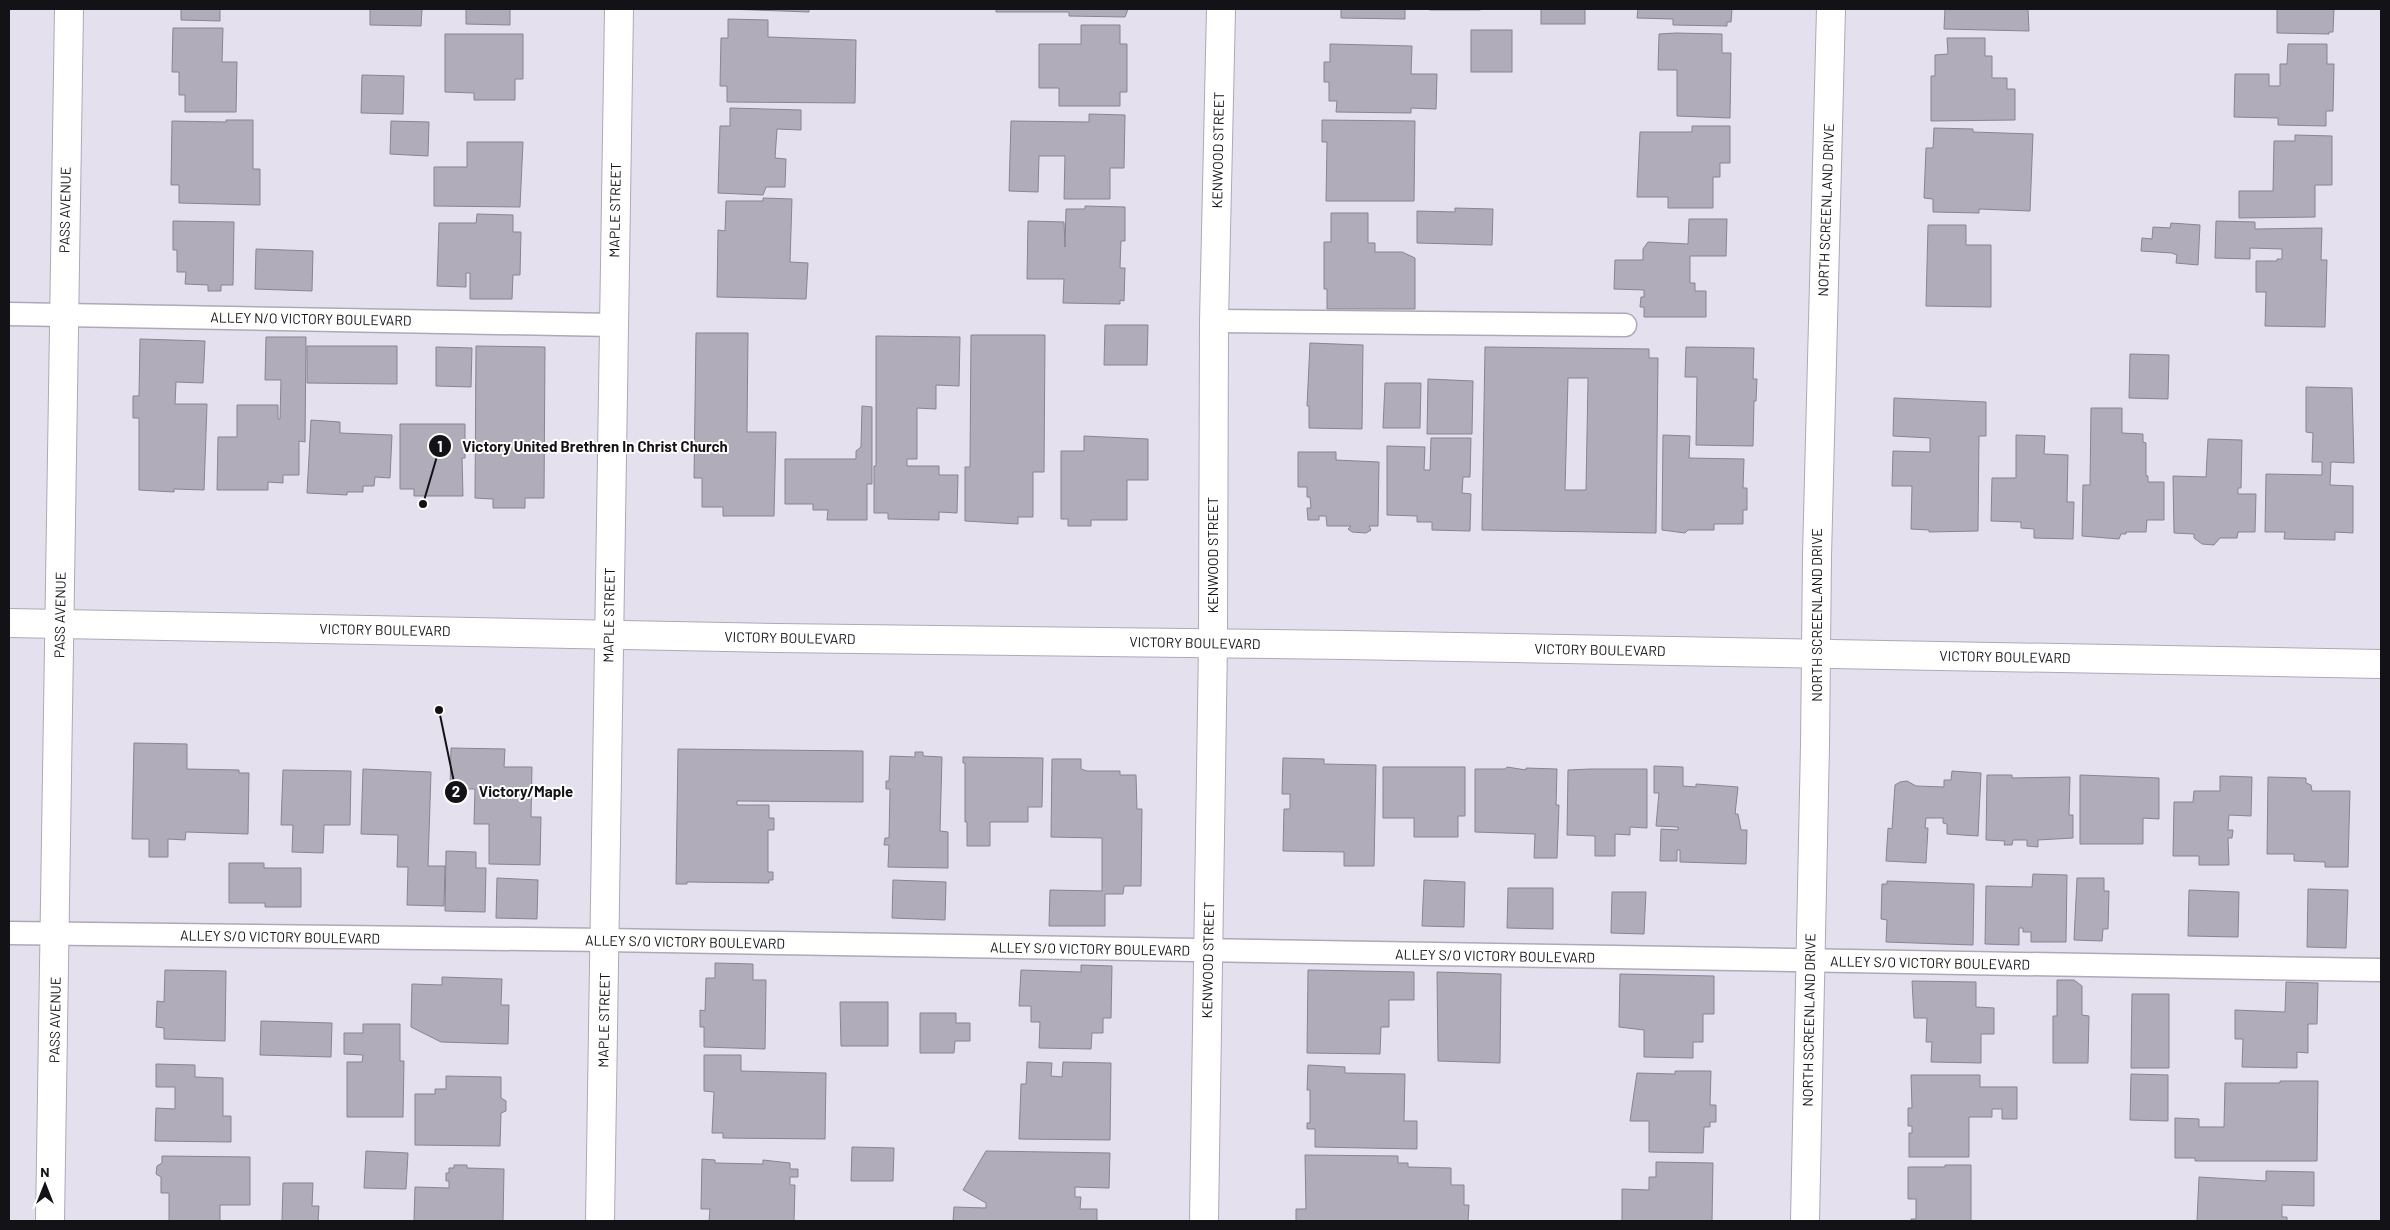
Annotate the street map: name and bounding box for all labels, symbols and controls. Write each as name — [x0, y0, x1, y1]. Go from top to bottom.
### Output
street label: KENWOOD STREET — [1208, 91, 1227, 208]
street label: NORTH SCREENLAND DRIVE — [1814, 123, 1837, 297]
street label: MAPLE STREET — [605, 162, 624, 258]
street label: PASS AVENUE — [55, 167, 74, 253]
street label: ALLEY N/O VICTORY BOULEVARD — [210, 308, 412, 329]
callout: Victory United Brethren In Christ Church — [427, 431, 738, 461]
text: 1 — [437, 437, 443, 455]
text: Victory United Brethren In Christ Church — [462, 437, 728, 455]
street label: KENWOOD STREET — [1204, 497, 1221, 613]
street label: NORTH SCREENLAND DRIVE — [1808, 528, 1825, 702]
street label: MAPLE STREET — [599, 567, 618, 663]
street label: PASS AVENUE — [50, 572, 69, 658]
street label: VICTORY BOULEVARD — [319, 620, 451, 639]
street label: VICTORY BOULEVARD — [724, 628, 856, 647]
street label: VICTORY BOULEVARD — [1129, 633, 1261, 652]
street label: VICTORY BOULEVARD — [1534, 640, 1666, 659]
street label: VICTORY BOULEVARD — [1939, 647, 2071, 666]
callout: Victory/Maple — [443, 777, 583, 807]
text: 2 — [452, 782, 460, 800]
text: Victory/Maple — [479, 782, 573, 800]
street label: KENWOOD STREET — [1198, 901, 1217, 1018]
street label: ALLEY S/O VICTORY BOULEVARD — [180, 926, 380, 947]
street label: ALLEY S/O VICTORY BOULEVARD — [585, 931, 785, 952]
street label: NORTH SCREENLAND DRIVE — [1798, 933, 1819, 1107]
street label: ALLEY S/O VICTORY BOULEVARD — [990, 938, 1190, 959]
street label: ALLEY S/O VICTORY BOULEVARD — [1395, 945, 1595, 966]
street label: ALLEY S/O VICTORY BOULEVARD — [1830, 952, 2030, 973]
street label: MAPLE STREET — [594, 972, 613, 1068]
street label: PASS AVENUE — [45, 977, 64, 1063]
north arrow — [20, 1160, 70, 1210]
text: N — [40, 1163, 50, 1180]

